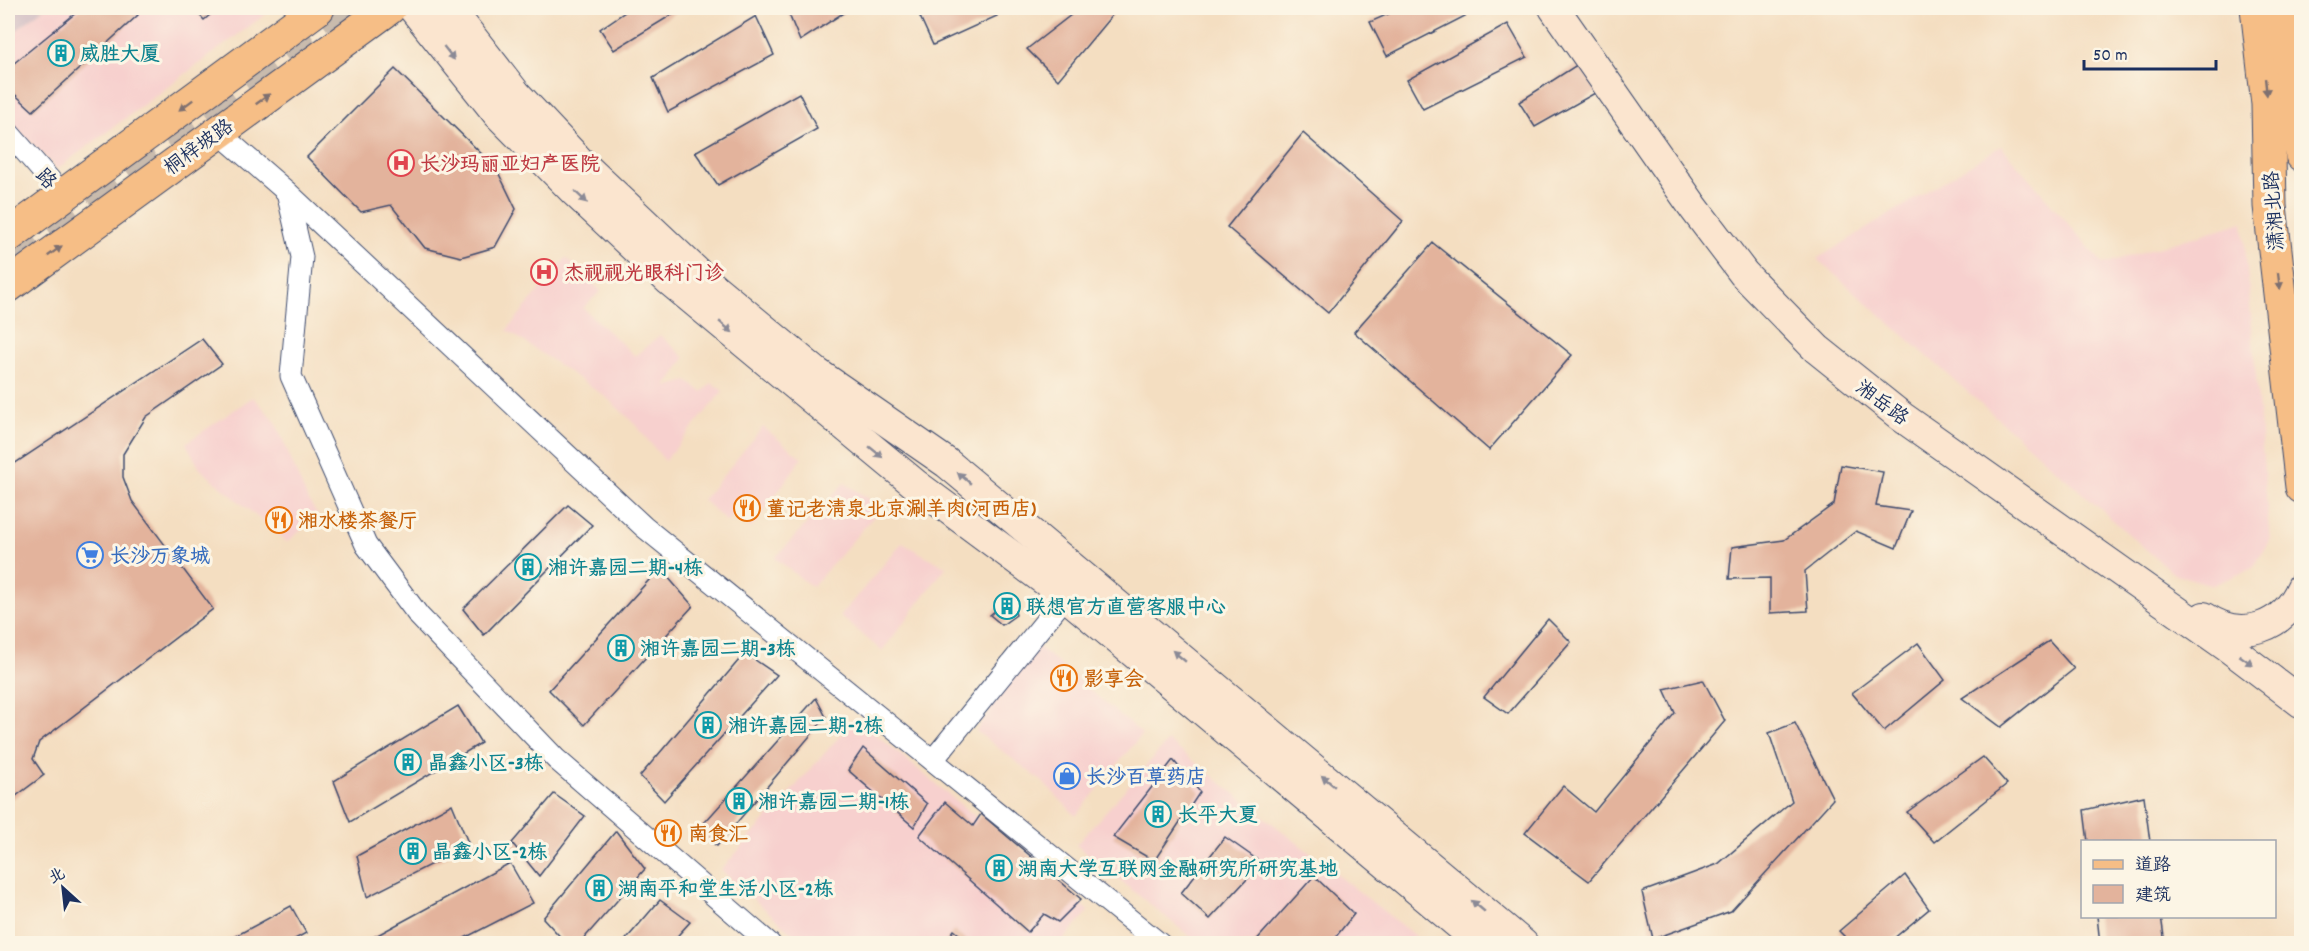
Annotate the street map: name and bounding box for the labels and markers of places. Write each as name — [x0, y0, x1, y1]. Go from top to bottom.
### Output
building icon: 威胜大厦 — [46, 38, 76, 68]
place label: 威胜大厦 — [80, 42, 160, 70]
hospital icon: 长沙玛丽亚妇产医院 — [386, 148, 416, 178]
place label: 长沙玛丽亚妇产医院 — [420, 152, 600, 180]
hospital icon: 杰视视光眼科门诊 — [529, 257, 559, 287]
place label: 杰视视光眼科门诊 — [564, 261, 724, 289]
restaurant icon: 董记老清泉北京涮羊肉(河西店) — [732, 493, 762, 523]
place label: 董记老清泉北京涮羊肉(河西店) — [766, 497, 1036, 525]
restaurant icon: 湘水楼茶餐厅 — [264, 505, 294, 535]
place label: 湘水楼茶餐厅 — [298, 509, 418, 537]
supermarket icon: 长沙万象城 — [75, 540, 105, 570]
place label: 长沙万象城 — [110, 544, 210, 572]
building icon: 湘许嘉园二期-4栋 — [513, 552, 543, 582]
place label: 湘许嘉园二期-4栋 — [548, 556, 703, 584]
building icon: 联想官方直营客服中心 — [992, 591, 1022, 621]
place label: 联想官方直营客服中心 — [1026, 595, 1226, 623]
building icon: 湘许嘉园二期-3栋 — [606, 633, 636, 663]
place label: 湘许嘉园二期-3栋 — [640, 637, 796, 665]
restaurant icon: 影享会 — [1049, 663, 1079, 693]
place label: 影享会 — [1084, 667, 1144, 695]
building icon: 湘许嘉园二期-2栋 — [693, 710, 723, 740]
place label: 湘许嘉园二期-2栋 — [728, 714, 884, 742]
building icon: 晶鑫小区-3栋 — [393, 747, 423, 777]
place label: 晶鑫小区-3栋 — [428, 751, 544, 779]
shop icon: 长沙百草药店 — [1052, 761, 1082, 791]
place label: 长沙百草药店 — [1086, 765, 1206, 793]
building icon: 湘许嘉园二期-1栋 — [724, 786, 754, 816]
place label: 湘许嘉园二期-1栋 — [758, 790, 909, 818]
building icon: 长平大夏 — [1143, 799, 1173, 829]
place label: 长平大夏 — [1178, 803, 1258, 831]
restaurant icon: 南食汇 — [653, 818, 683, 848]
place label: 南食汇 — [688, 822, 748, 850]
building icon: 晶鑫小区-2栋 — [398, 836, 428, 866]
place label: 晶鑫小区-2栋 — [432, 840, 548, 868]
building icon: 湖南大学互联网金融研究所研究基地 — [984, 853, 1014, 883]
place label: 湖南大学互联网金融研究所研究基地 — [1018, 857, 1338, 885]
building icon: 湖南平和堂生活小区-2栋 — [584, 873, 614, 903]
place label: 湖南平和堂生活小区-2栋 — [618, 877, 834, 905]

